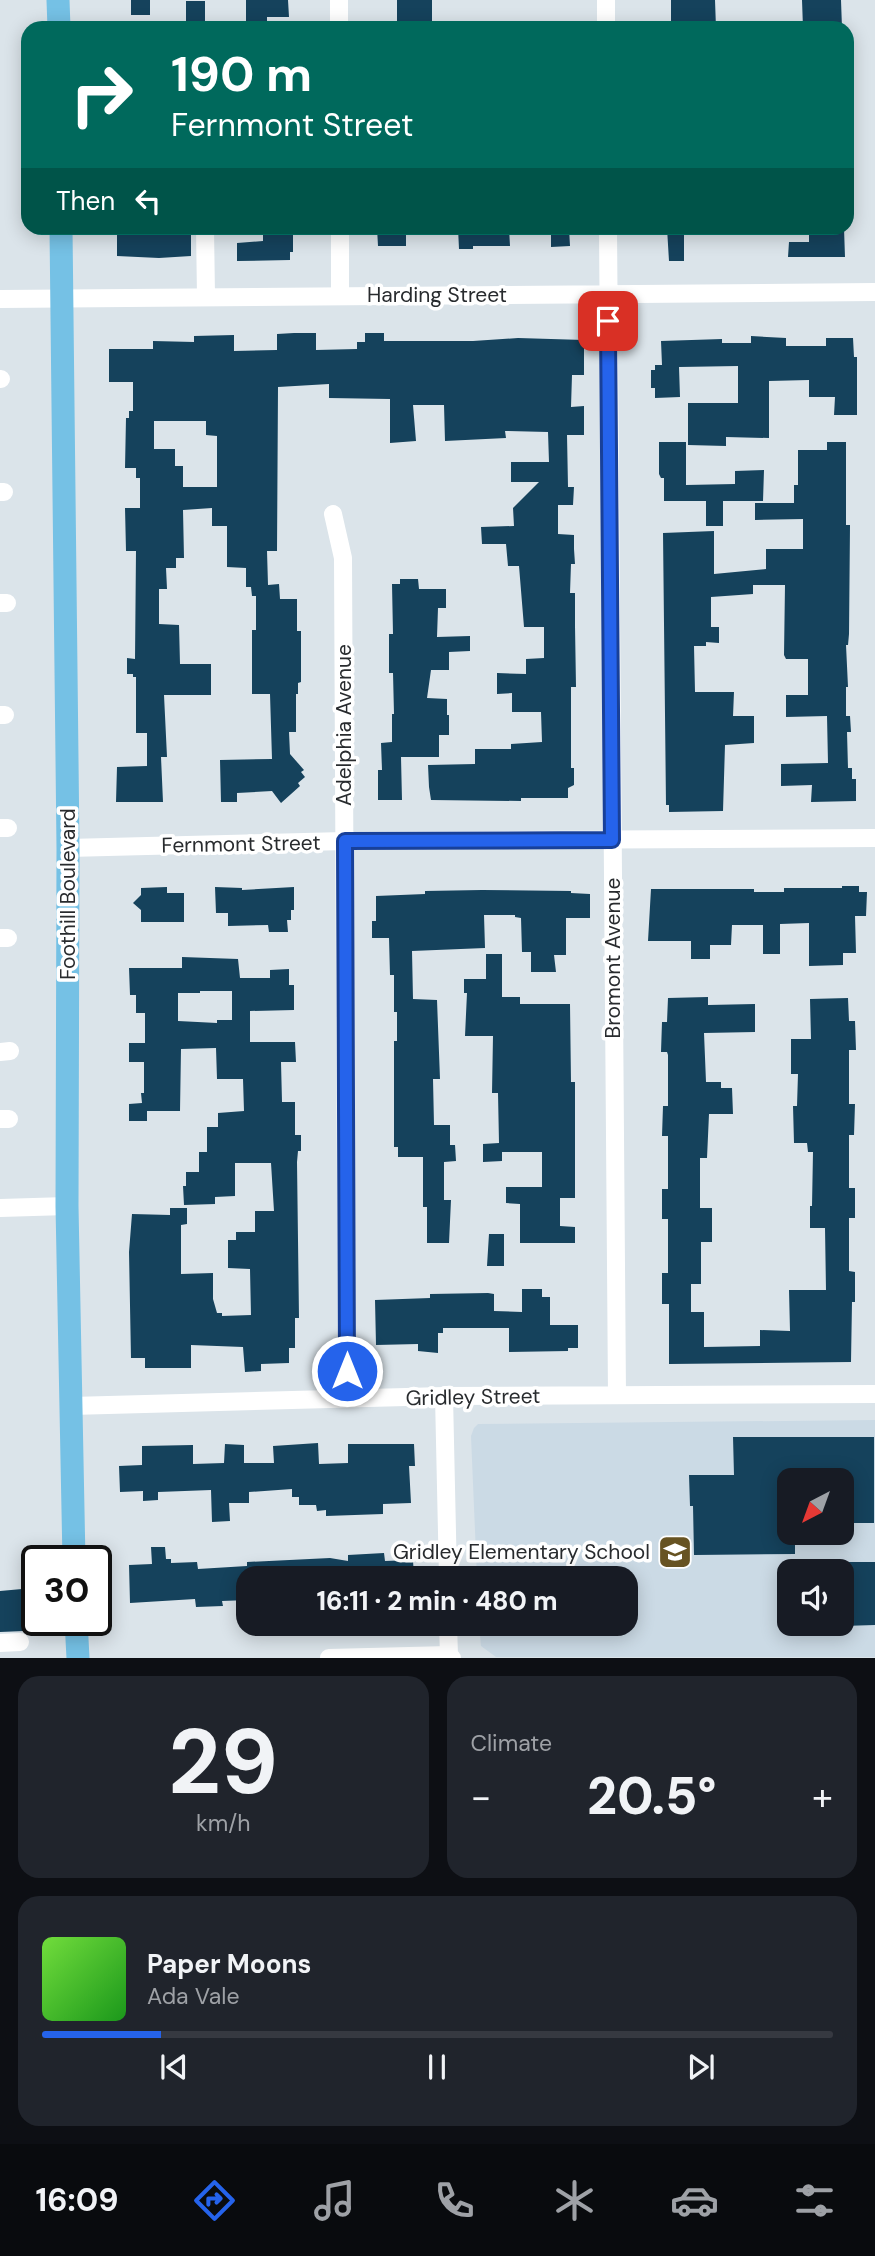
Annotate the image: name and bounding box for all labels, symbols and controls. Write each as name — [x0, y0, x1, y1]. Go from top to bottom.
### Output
text: 190 m — [171, 42, 312, 106]
icon: right — [56, 49, 147, 140]
text: Fernmont Street — [171, 104, 413, 146]
icon: left — [129, 182, 167, 220]
text: Then — [56, 184, 115, 218]
street label: Harding Street — [367, 281, 507, 309]
pin — [578, 291, 638, 351]
icon: arrive — [589, 302, 627, 340]
street label: Adelphia Avenue — [330, 644, 358, 806]
street label: Foothill Boulevard — [54, 808, 82, 980]
street label: Fernmont Street — [161, 829, 321, 859]
street label: Bromont Avenue — [599, 877, 627, 1038]
position arrow — [310, 1334, 384, 1408]
street label: Gridley Street — [405, 1382, 541, 1412]
north arrow — [777, 1468, 854, 1545]
map controls — [777, 1468, 854, 1636]
school or university icon: Gridley Elementary School — [656, 1533, 694, 1571]
place label: Gridley Elementary School — [393, 1538, 650, 1566]
speed limit sign: 30 — [21, 1545, 112, 1636]
button: sound — [777, 1559, 854, 1636]
text: 16:11 · 2 min · 480 m — [316, 1584, 558, 1618]
text: 29 — [168, 1703, 278, 1821]
text: Climate — [471, 1728, 552, 1758]
text: 20.5° — [587, 1762, 716, 1830]
text: − — [471, 1772, 491, 1822]
text: + — [812, 1772, 833, 1822]
text: km/h — [196, 1808, 250, 1838]
text: Paper Moons — [147, 1947, 311, 1981]
text: Ada Vale — [147, 1981, 240, 2011]
icon: previous — [155, 2048, 193, 2086]
icon: pause — [418, 2048, 456, 2086]
icon: next — [682, 2048, 720, 2086]
icon: directions — [190, 2176, 239, 2225]
icon: music — [310, 2176, 359, 2225]
icon: phone — [430, 2176, 479, 2225]
icon: climate — [550, 2176, 599, 2225]
icon: car — [670, 2176, 719, 2225]
icon: filters — [790, 2176, 839, 2225]
text: 16:09 — [36, 2179, 118, 2221]

